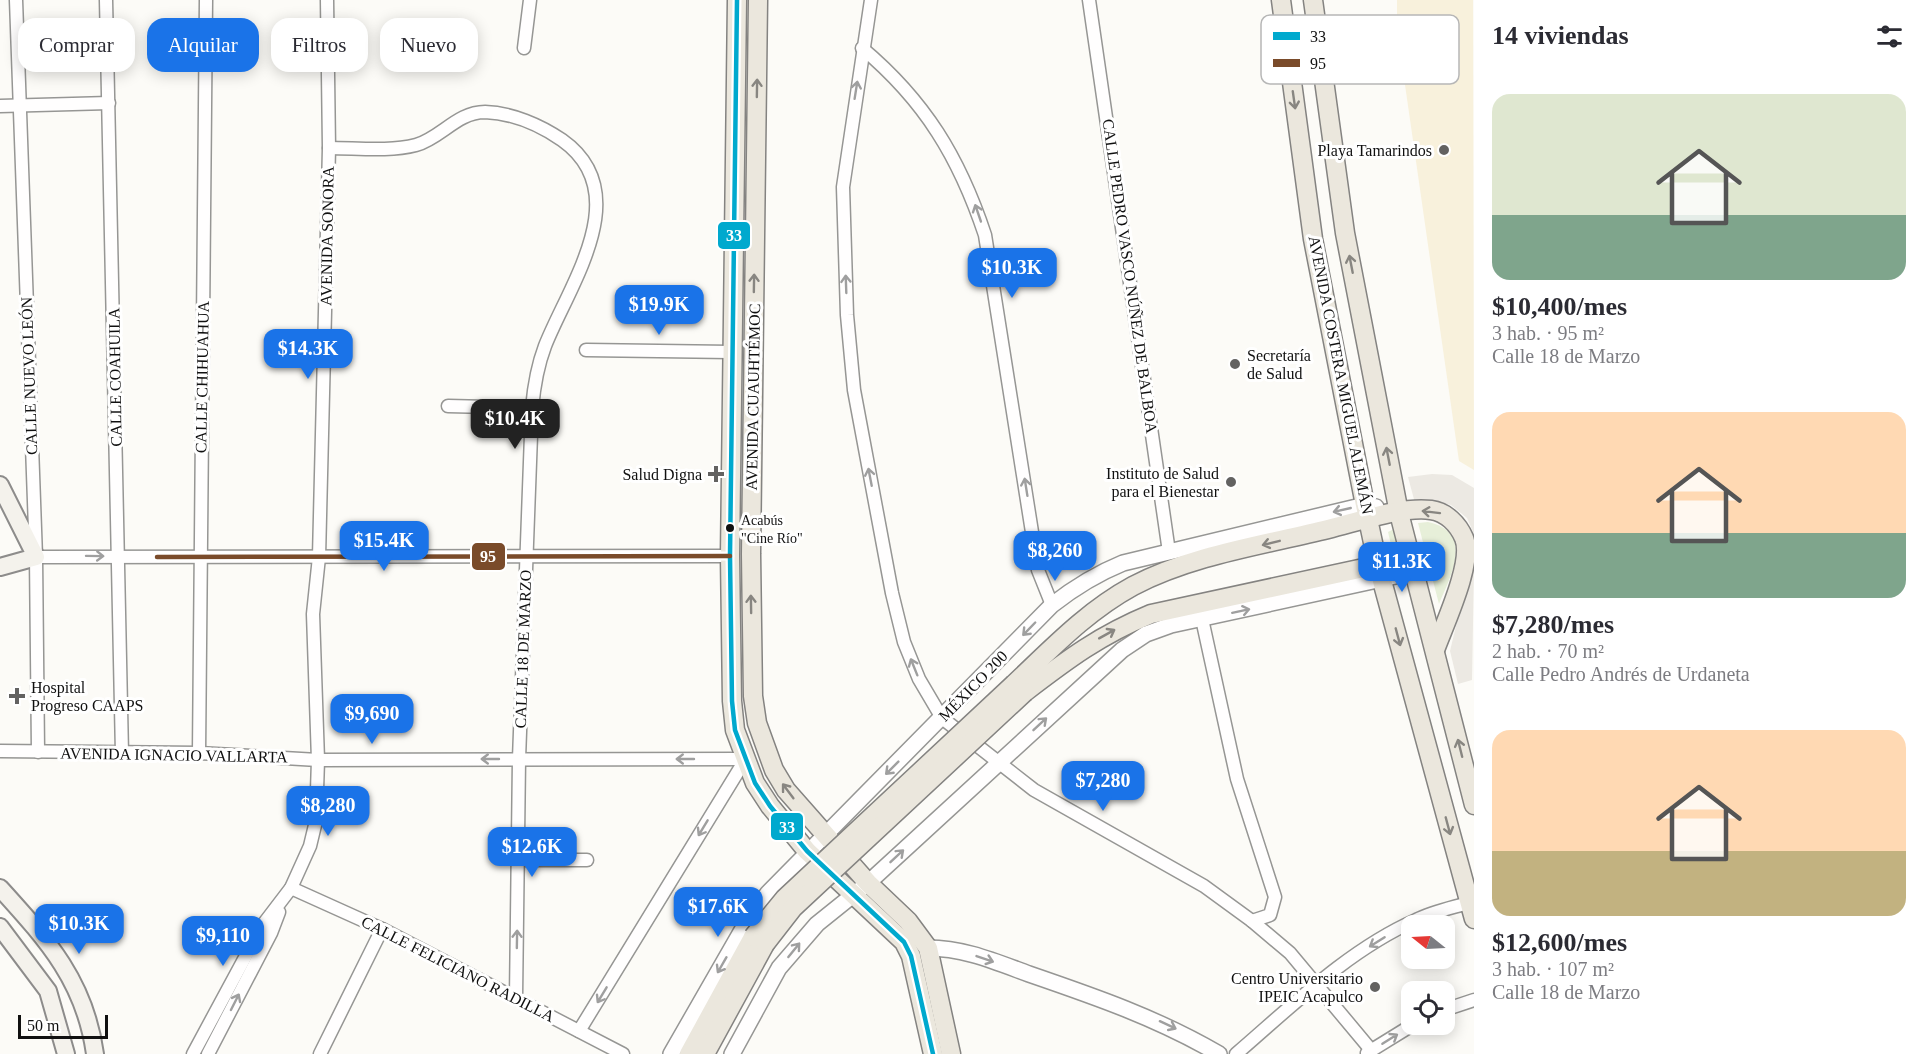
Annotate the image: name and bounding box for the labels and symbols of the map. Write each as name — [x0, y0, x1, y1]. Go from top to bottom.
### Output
legend — [1261, 15, 1459, 84]
text: 33 — [1310, 28, 1326, 45]
text: 95 — [1310, 55, 1326, 72]
one-way arrow — [751, 78, 763, 98]
one-way arrow — [850, 81, 861, 100]
one-way arrow — [1289, 89, 1300, 109]
street label: CALLE PEDRO VASCO NÚÑEZ DE BALBOA — [1100, 118, 1162, 435]
place label: Playa Tamarindos — [1317, 142, 1432, 160]
marker: Playa Tamarindos — [1437, 143, 1451, 157]
street label: AVENIDA SONORA — [317, 166, 337, 306]
one-way arrow — [971, 204, 982, 223]
line badge: 33 — [717, 221, 751, 250]
text: 33 — [726, 227, 742, 244]
street label: AVENIDA COSTERA MIGUEL ALEMÁN — [1306, 234, 1377, 516]
pin: $10.3K — [963, 248, 1061, 299]
one-way arrow — [1345, 255, 1356, 275]
one-way arrow — [749, 273, 760, 293]
one-way arrow — [840, 275, 851, 295]
pin: $19.9K — [610, 285, 708, 336]
street label: CALLE NUEVO LEÓN — [17, 296, 40, 455]
street label: CALLE CHIHUAHUA — [192, 300, 212, 453]
street label: AVENIDA CUAUHTÉMOC — [742, 303, 763, 491]
street label: CALLE COAHUILA — [105, 307, 125, 447]
pin: $14.3K — [259, 329, 357, 380]
place label: Secretaría de Salud — [1247, 347, 1311, 382]
marker: Secretaría de Salud — [1228, 357, 1242, 371]
pin: $10.4K — [466, 399, 564, 450]
one-way arrow — [1382, 446, 1393, 466]
marker: Salud Digna — [707, 465, 725, 483]
place label: Instituto de Salud para el Bienestar — [1106, 465, 1220, 501]
place label: Salud Digna — [622, 466, 702, 484]
one-way arrow — [865, 468, 876, 488]
marker: Instituto de Salud para el Bienestar — [1224, 475, 1238, 489]
one-way arrow — [1020, 478, 1031, 498]
one-way arrow — [1333, 505, 1352, 516]
one-way arrow — [1421, 506, 1441, 517]
place label: Acabús "Cine Río" — [741, 513, 803, 546]
pin: $15.4K — [335, 521, 433, 572]
marker: Acabús "Cine Río" — [724, 522, 736, 534]
pin: $8,260 — [1006, 531, 1104, 582]
one-way arrow — [1262, 538, 1281, 550]
line badge: 95 — [471, 542, 506, 571]
pin: $11.3K — [1353, 542, 1451, 593]
text: 95 — [480, 548, 496, 565]
one-way arrow — [84, 551, 104, 562]
street label: CALLE 18 DE MARZO — [512, 569, 534, 729]
one-way arrow — [746, 594, 757, 614]
one-way arrow — [1231, 605, 1250, 616]
one-way arrow — [1021, 621, 1036, 636]
one-way arrow — [1098, 628, 1115, 640]
one-way arrow — [1393, 628, 1404, 647]
street label: MÉXICO 200 — [935, 647, 1011, 725]
one-way arrow — [908, 658, 919, 677]
place label: Hospital Progreso CAAPS — [31, 679, 143, 715]
marker: Hospital Progreso CAAPS — [8, 687, 26, 705]
pin: $9,690 — [323, 694, 421, 745]
one-way arrow — [1033, 717, 1048, 731]
one-way arrow — [1453, 739, 1465, 758]
street label: AVENIDA IGNACIO VALLARTA — [60, 745, 288, 765]
one-way arrow — [481, 753, 501, 765]
one-way arrow — [676, 753, 696, 765]
one-way arrow — [884, 760, 899, 775]
pin: $7,280 — [1054, 761, 1152, 812]
one-way arrow — [781, 784, 794, 800]
pin: $8,280 — [279, 786, 377, 837]
line badge: 33 — [770, 812, 804, 841]
one-way arrow — [1443, 816, 1454, 835]
one-way arrow — [697, 819, 709, 836]
text: 33 — [779, 819, 795, 836]
pin: $12.6K — [483, 827, 581, 878]
one-way arrow — [889, 849, 904, 863]
pin: $17.6K — [669, 887, 767, 938]
pin: $10.3K — [30, 904, 128, 955]
street label: CALLE FELICIANO RADILLA — [359, 913, 558, 1025]
north arrow — [1401, 915, 1455, 969]
pin: $9,110 — [174, 916, 272, 967]
one-way arrow — [511, 929, 523, 949]
one-way arrow — [1369, 937, 1386, 949]
one-way arrow — [787, 942, 800, 958]
one-way arrow — [975, 954, 994, 965]
one-way arrow — [716, 956, 728, 973]
place label: Centro Universitario IPEIC Acapulco — [1231, 970, 1363, 1006]
marker: Centro Universitario IPEIC Acapulco — [1368, 980, 1382, 994]
one-way arrow — [595, 986, 607, 1003]
one-way arrow — [229, 994, 241, 1011]
scale bar — [18, 1012, 108, 1040]
one-way arrow — [1158, 1020, 1176, 1032]
one-way arrow — [1381, 1032, 1398, 1044]

